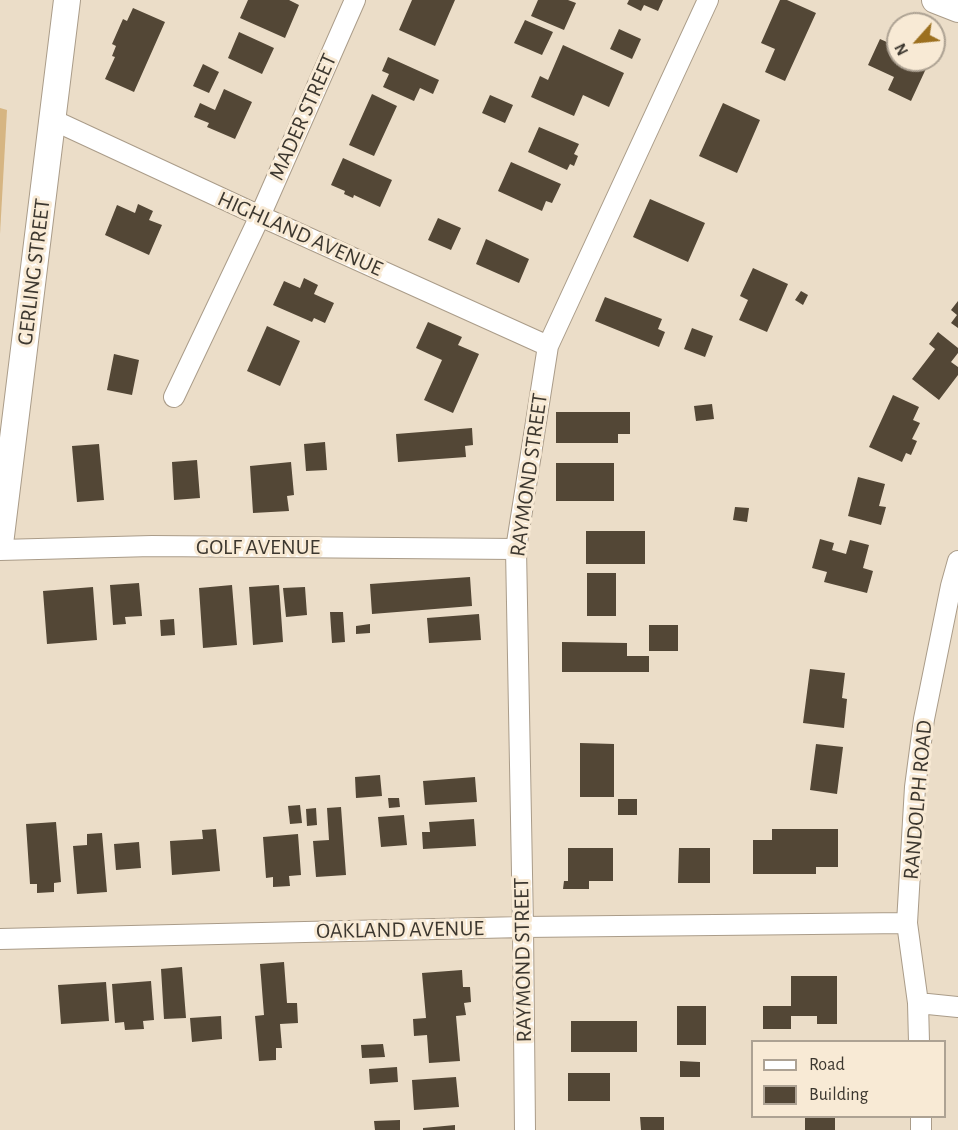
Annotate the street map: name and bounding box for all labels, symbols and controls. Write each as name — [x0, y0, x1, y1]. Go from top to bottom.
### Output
north arrow — [886, 12, 946, 72]
text: N — [892, 41, 911, 58]
street label: MADER STREET — [263, 50, 343, 184]
street label: HIGHLAND AVENUE — [213, 186, 387, 282]
street label: GERLING STREET — [12, 197, 56, 347]
street label: RAYMOND STREET — [504, 392, 554, 558]
street label: GOLF AVENUE — [196, 534, 320, 560]
street label: RANDOLPH ROAD — [898, 719, 938, 881]
street label: RAYMOND STREET — [508, 877, 538, 1043]
street label: OAKLAND AVENUE — [316, 915, 484, 945]
legend — [751, 1040, 946, 1118]
text: Road — [809, 1056, 845, 1074]
text: Building — [809, 1086, 868, 1104]

